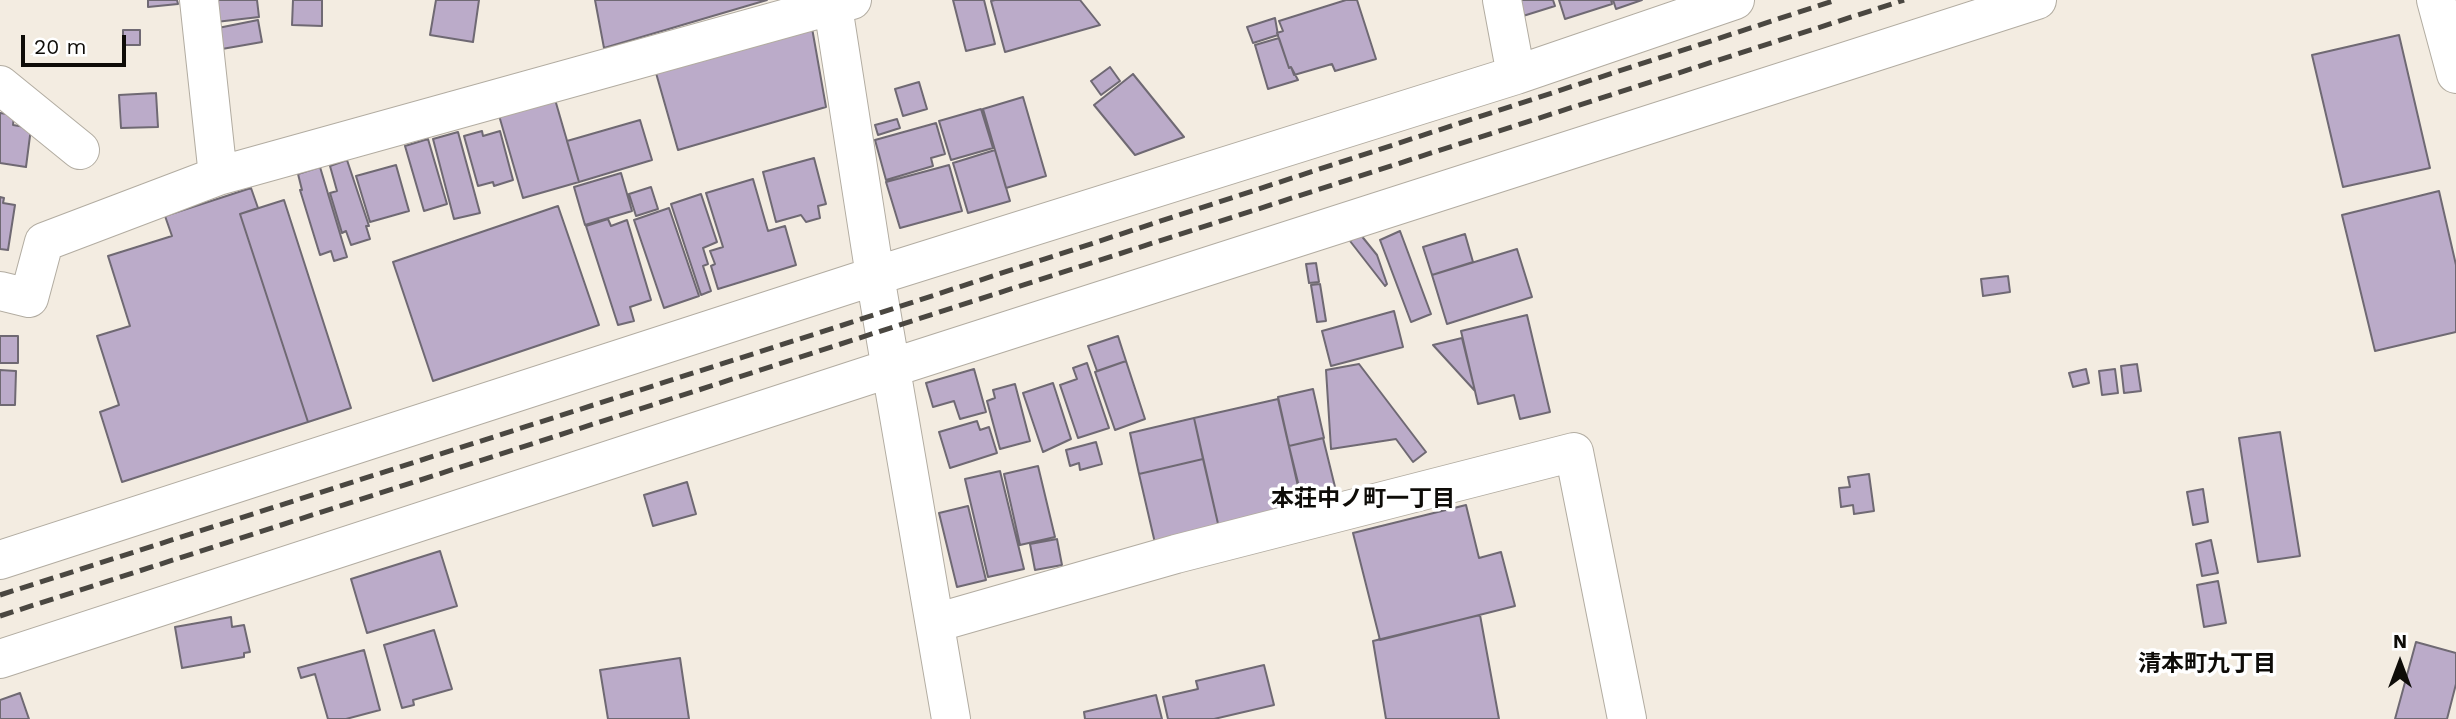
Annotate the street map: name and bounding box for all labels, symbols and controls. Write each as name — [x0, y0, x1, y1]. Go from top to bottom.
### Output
scale bar — [24, 21, 130, 65]
text: 20 m — [34, 34, 86, 59]
district label: 本荘中ノ町一丁目 — [1271, 485, 1455, 513]
north arrow — [2365, 628, 2435, 698]
text: N — [2393, 630, 2407, 653]
district label: 清本町九丁目 — [2138, 650, 2276, 678]

